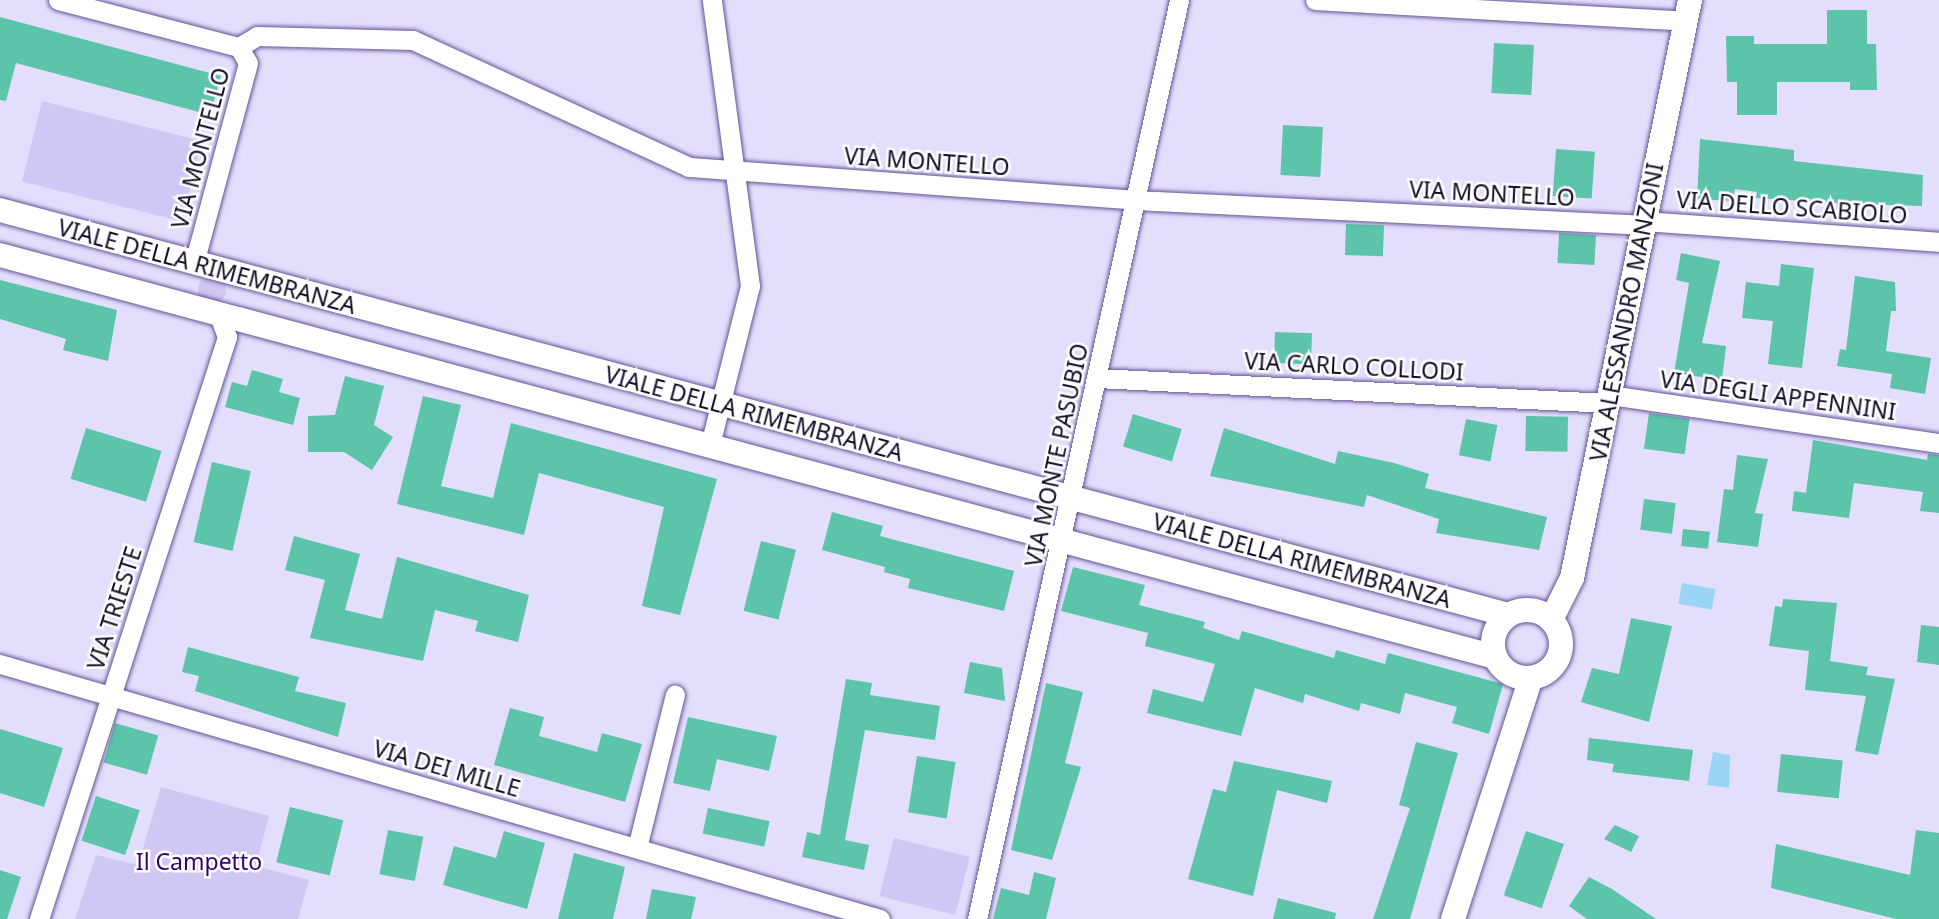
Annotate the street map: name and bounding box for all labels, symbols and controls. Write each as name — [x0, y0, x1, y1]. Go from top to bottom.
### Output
street label: VIA MONTELLO — [165, 64, 235, 232]
street label: VIA MONTELLO — [843, 141, 1011, 181]
street label: VIA ALESSANDRO MANZONI — [1583, 160, 1669, 464]
street label: VIA MONTELLO — [1409, 175, 1575, 211]
street label: VIA DELLO SCABIOLO — [1676, 185, 1908, 229]
street label: VIALE DELLA RIMEMBRANZA — [55, 213, 359, 319]
street label: VIA MONTE PASUBIO — [1019, 341, 1093, 569]
street label: VIA CARLO COLLODI — [1244, 346, 1464, 386]
street label: VIALE DELLA RIMEMBRANZA — [602, 360, 906, 466]
street label: VIA DEGLI APPENNINI — [1658, 365, 1898, 425]
street label: VIALE DELLA RIMEMBRANZA — [1150, 507, 1454, 613]
street label: VIA TRIESTE — [81, 543, 147, 673]
street label: VIA DEI MILLE — [371, 734, 523, 802]
park label: Il Campetto — [136, 847, 262, 875]

